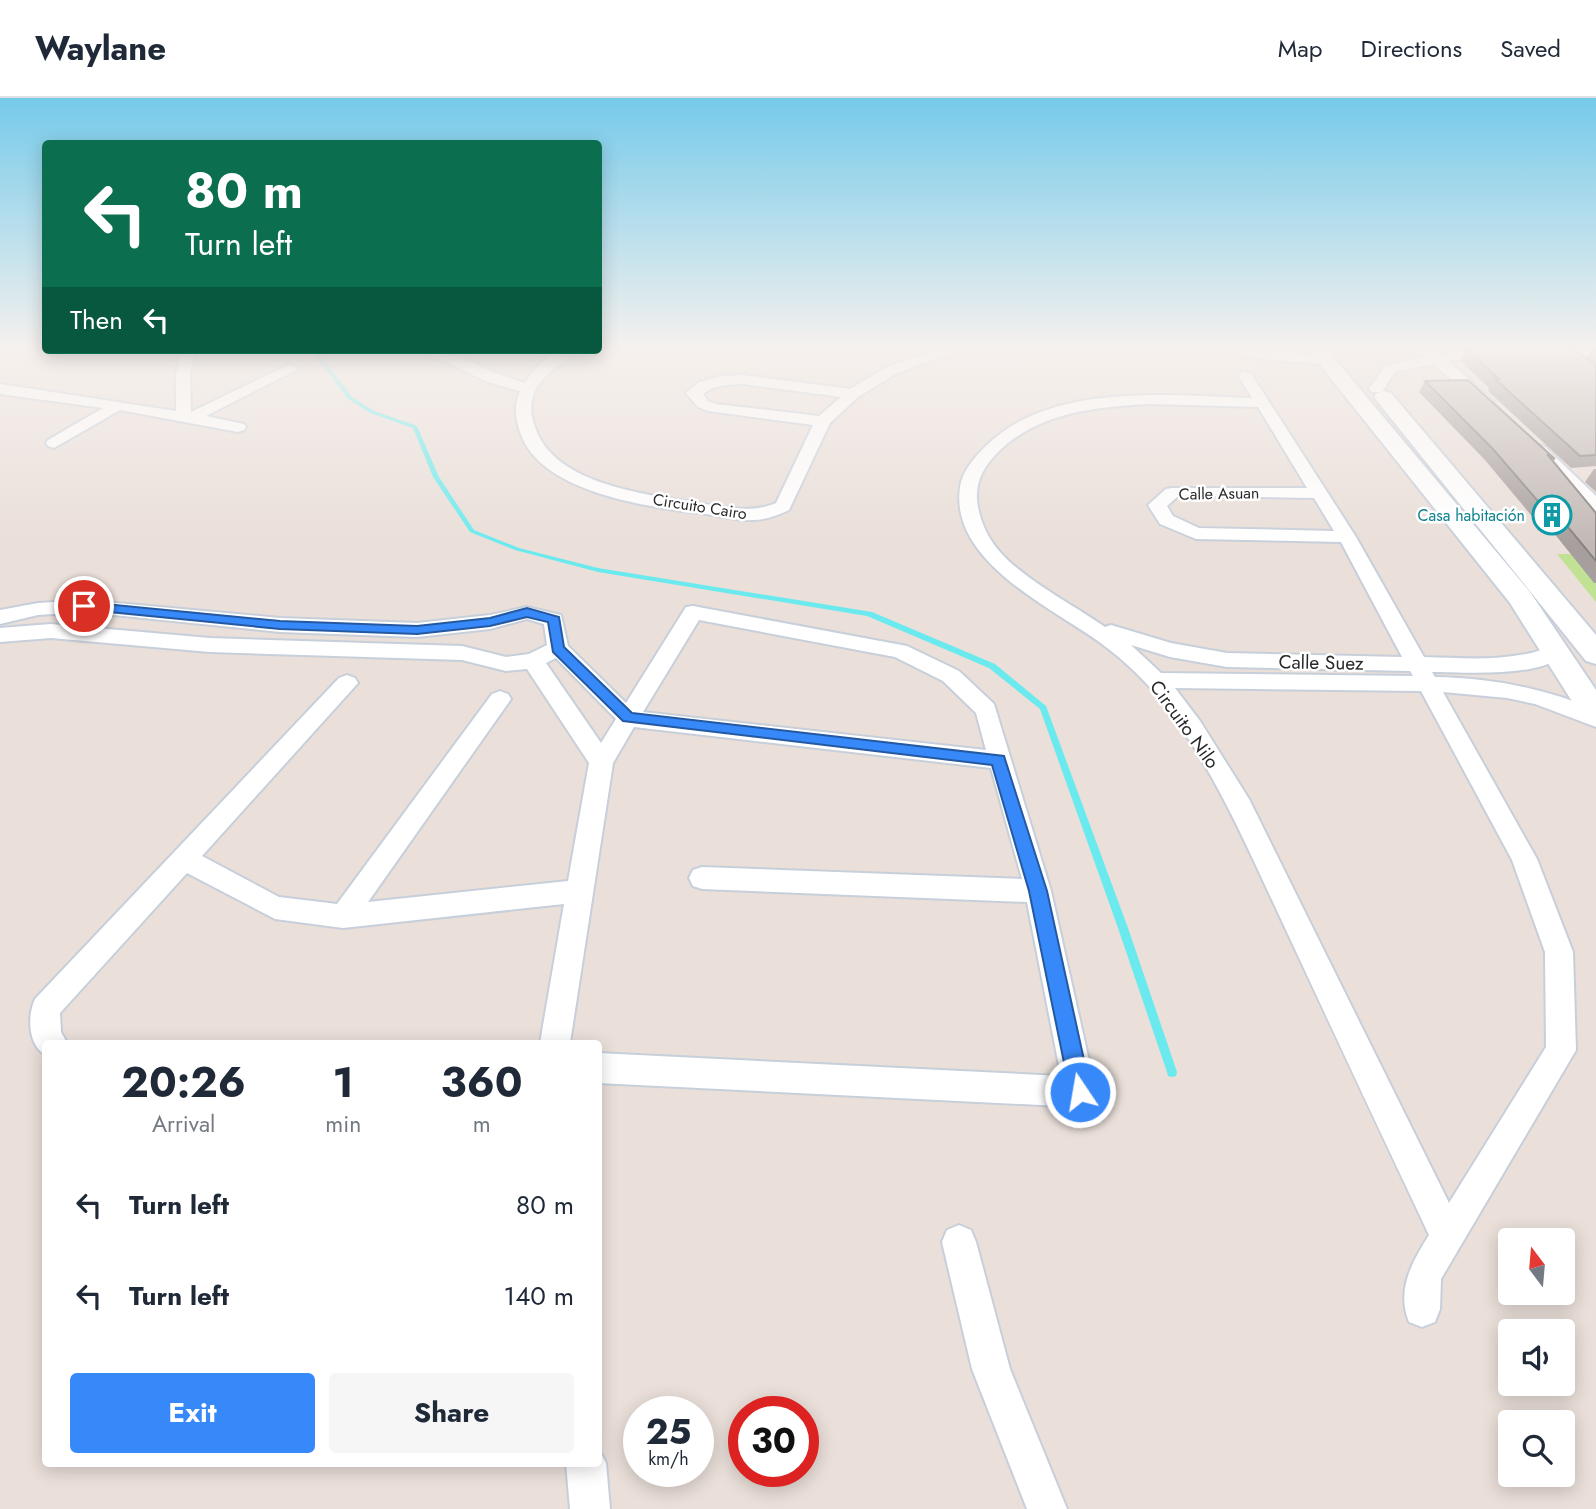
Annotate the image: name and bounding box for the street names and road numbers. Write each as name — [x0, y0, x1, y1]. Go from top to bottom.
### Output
street label: Calle Asuan — [1179, 481, 1259, 506]
street label: Circuito Cairo — [651, 488, 749, 525]
street label: Calle Suez — [1278, 648, 1364, 677]
street label: Circuito Nilo — [1143, 675, 1226, 774]

